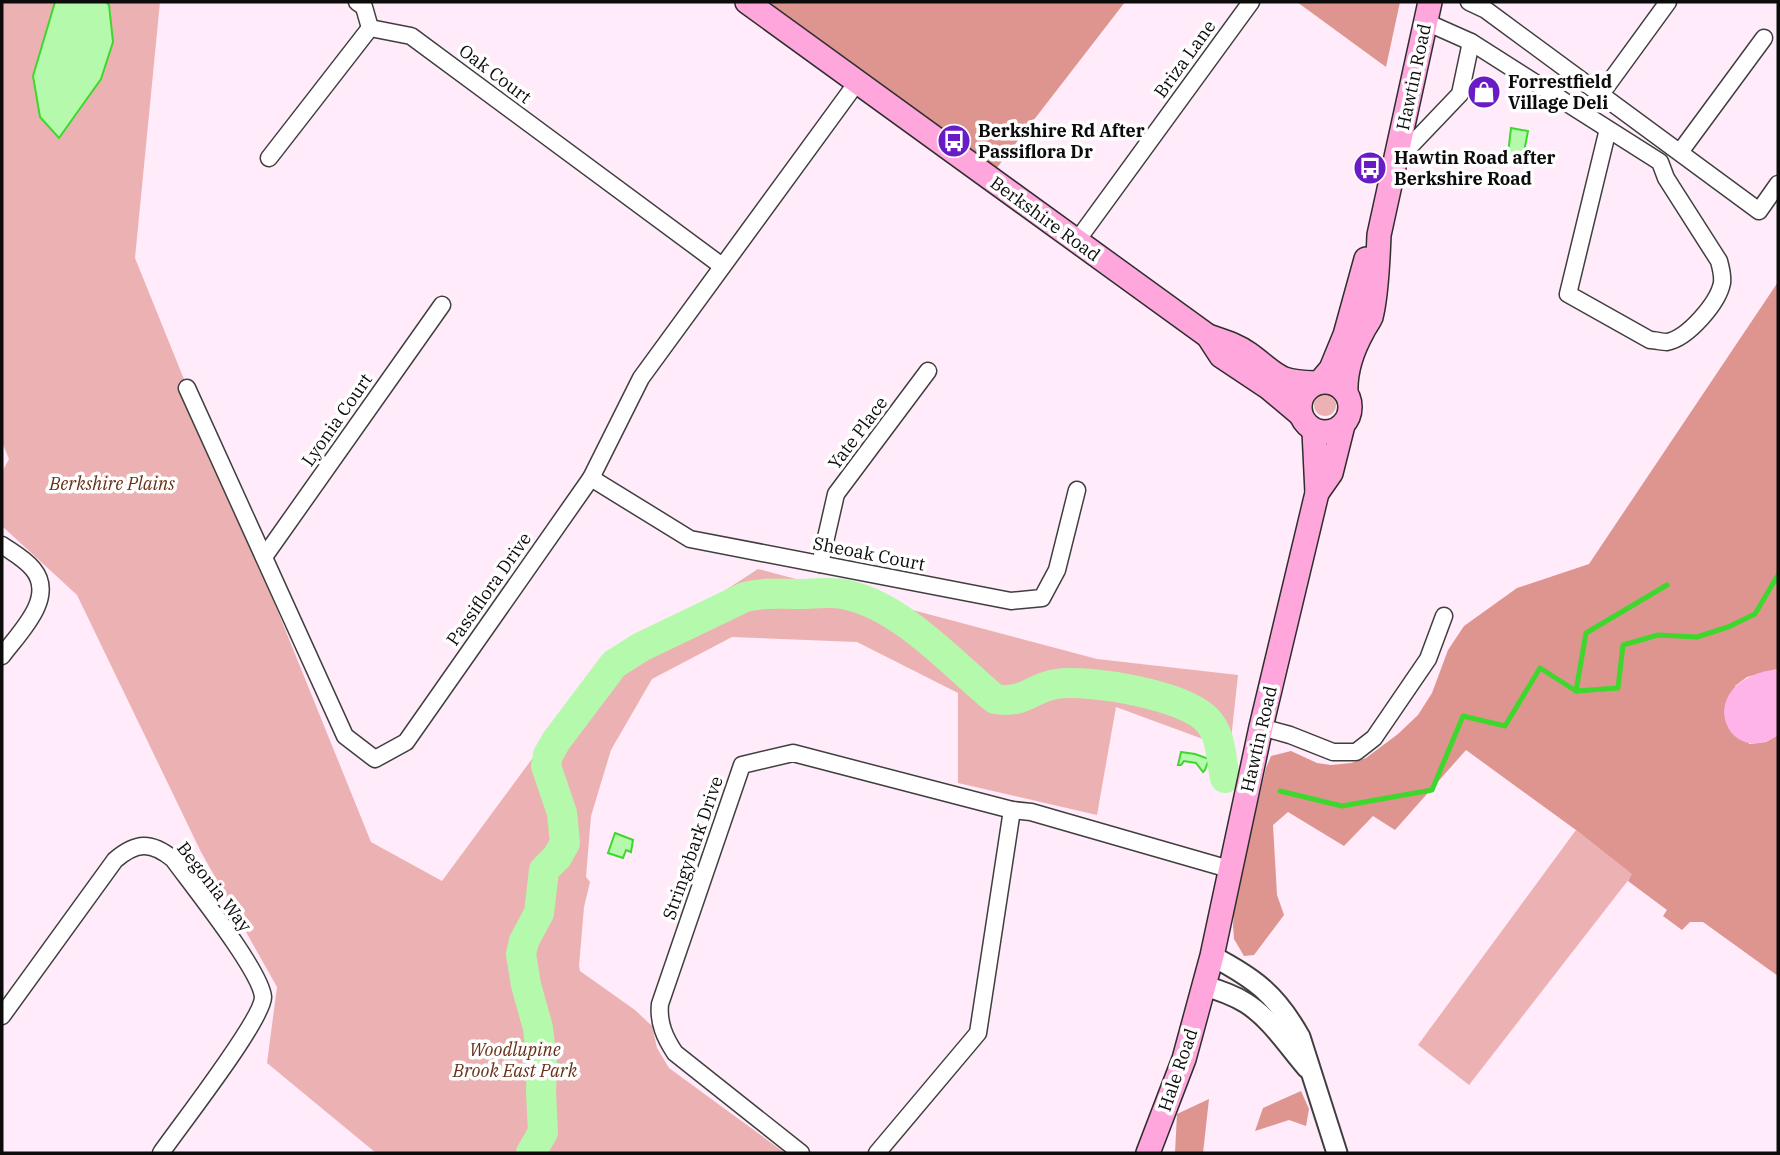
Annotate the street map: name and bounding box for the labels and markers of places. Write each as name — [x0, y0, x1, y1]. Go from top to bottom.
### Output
place label: Forrestfield Village Deli — [1508, 70, 1612, 114]
shop icon: Forrestfield Village Deli — [1465, 73, 1503, 111]
place label: Berkshire Rd After Passiflora Dr — [978, 119, 1145, 163]
bus stop icon: Berkshire Rd After Passiflora Dr — [935, 122, 973, 160]
place label: Hawtin Road after Berkshire Road — [1394, 146, 1556, 190]
bus stop icon: Hawtin Road after Berkshire Road — [1351, 149, 1389, 187]

